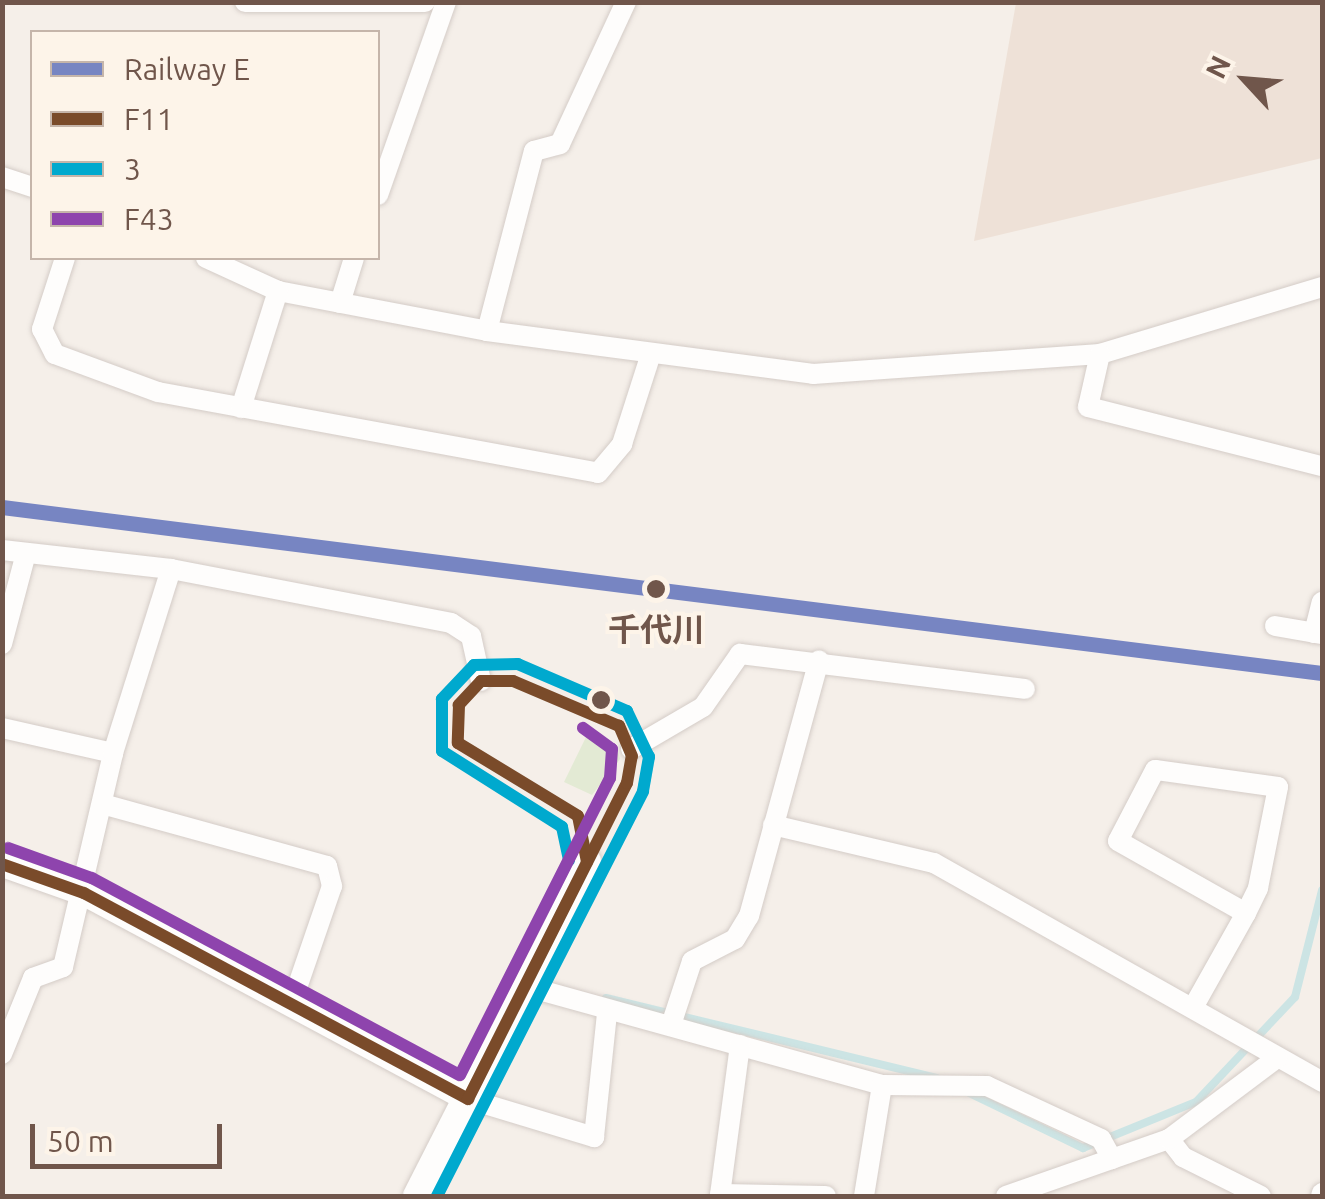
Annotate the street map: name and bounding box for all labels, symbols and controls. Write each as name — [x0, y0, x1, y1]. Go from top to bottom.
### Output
legend — [30, 30, 380, 260]
north arrow — [1195, 30, 1295, 130]
text: N — [1199, 50, 1236, 83]
text: Railway E — [124, 52, 250, 86]
text: F11 — [124, 102, 174, 136]
text: 3 — [124, 152, 141, 186]
text: F43 — [124, 202, 174, 236]
marker: 千代川 — [640, 573, 672, 605]
place label: 千代川 — [608, 610, 704, 648]
unlabelled marker — [591, 690, 611, 710]
scale bar — [35, 1104, 228, 1166]
text: 50 m — [47, 1124, 114, 1158]

